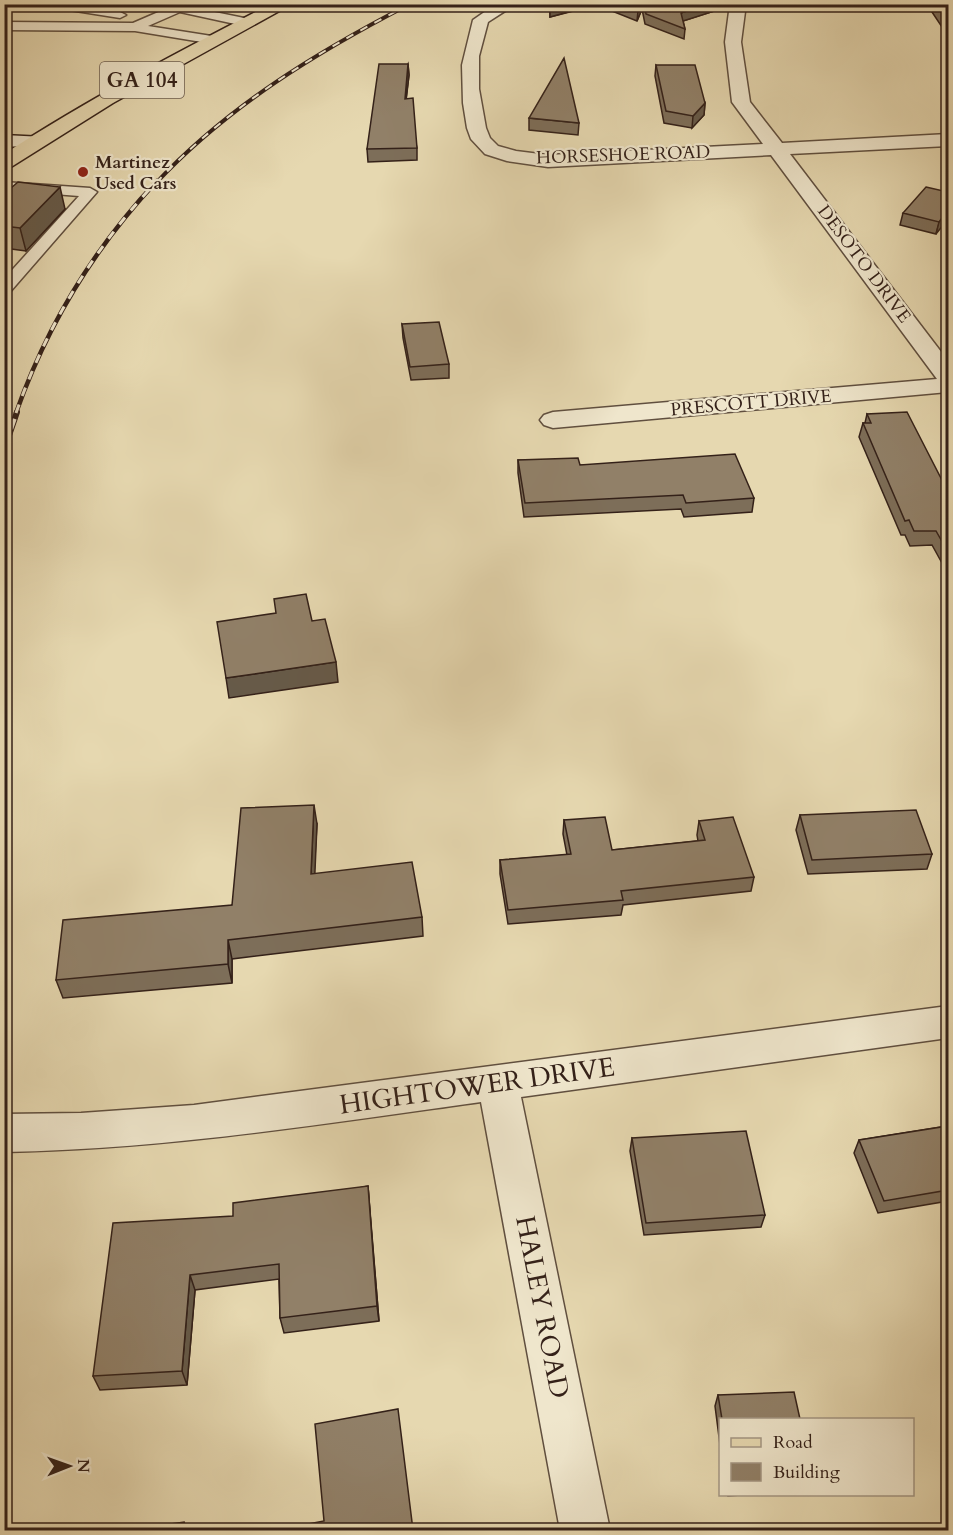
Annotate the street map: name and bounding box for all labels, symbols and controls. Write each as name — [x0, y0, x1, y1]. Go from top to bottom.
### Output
road number: GA 104 — [100, 62, 184, 98]
street label: HORSESHOE ROAD — [535, 139, 711, 171]
place label: Martinez Used Cars — [95, 150, 176, 196]
marker: Martinez Used Cars — [76, 165, 90, 179]
street label: DESOTO DRIVE — [811, 200, 917, 328]
street label: PRESCOTT DRIVE — [670, 384, 832, 422]
street label: HIGHTOWER DRIVE — [337, 1048, 617, 1124]
street label: HALEY ROAD — [506, 1212, 578, 1402]
legend — [719, 1418, 914, 1496]
text: Road — [773, 1430, 813, 1455]
north arrow — [39, 1436, 99, 1496]
text: N — [72, 1459, 94, 1473]
text: Building — [773, 1460, 841, 1485]

